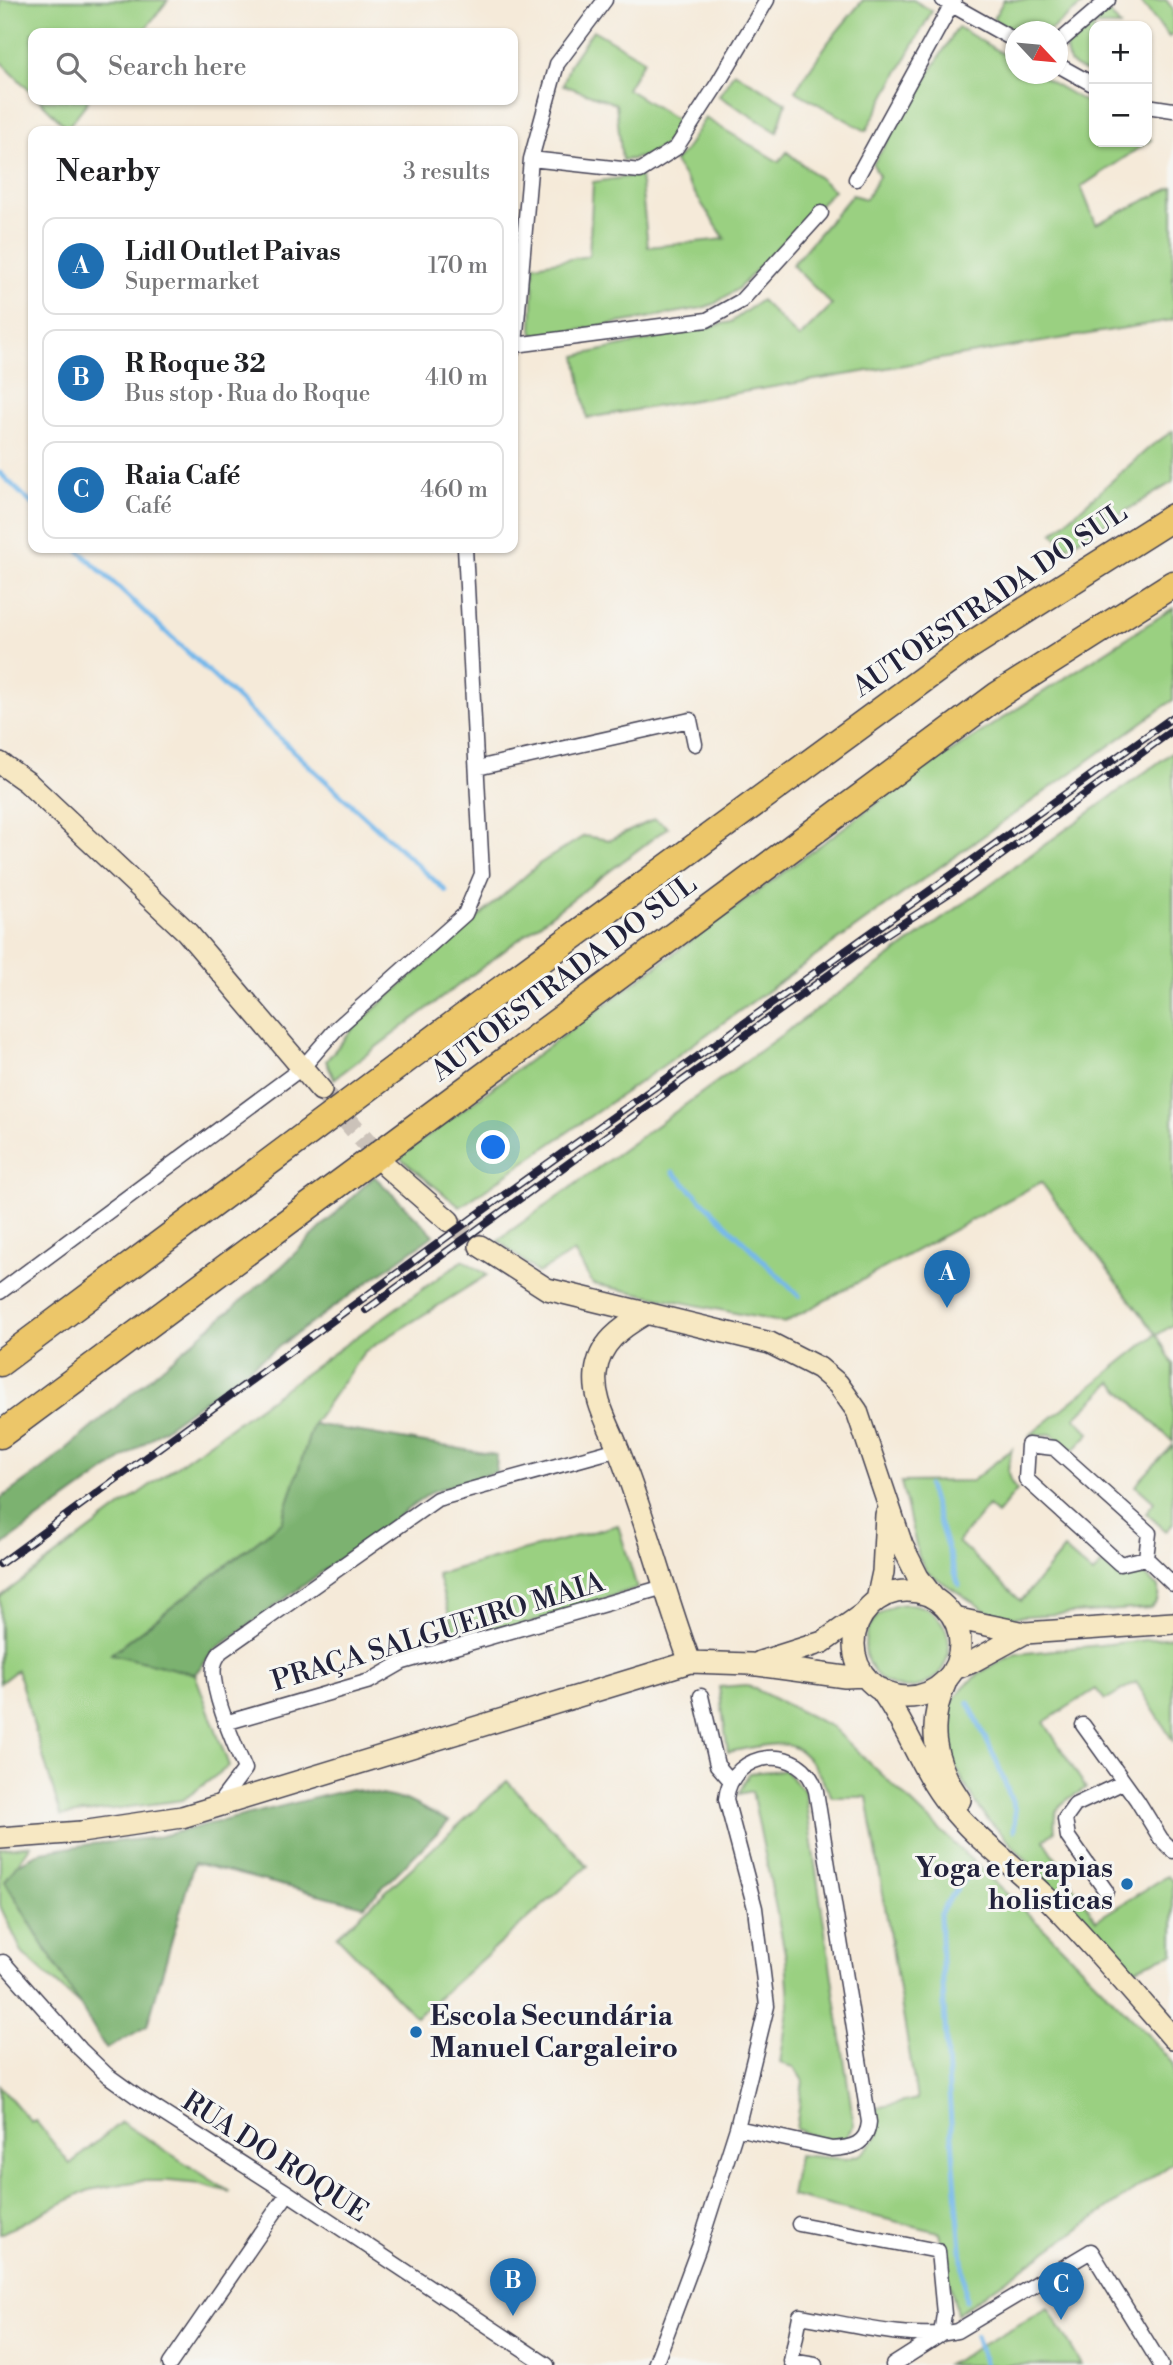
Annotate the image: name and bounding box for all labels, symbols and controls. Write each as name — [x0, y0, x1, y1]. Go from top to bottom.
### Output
north arrow — [1005, 21, 1068, 84]
map controls — [1089, 21, 1152, 147]
button: + — [1089, 21, 1152, 84]
search box — [28, 28, 518, 105]
icon: search — [52, 48, 90, 86]
text: Search here — [108, 51, 247, 83]
button: − — [1089, 84, 1152, 147]
text: Nearby — [56, 153, 160, 191]
text: 3 results — [403, 158, 490, 186]
text: Lidl Outlet Paivas — [125, 236, 341, 268]
text: A — [73, 252, 89, 280]
text: 170 m — [428, 252, 488, 280]
text: Supermarket — [125, 268, 260, 296]
text: R Roque 32 — [125, 348, 266, 380]
text: B — [72, 364, 90, 392]
text: 410 m — [425, 364, 488, 392]
text: Bus stop · Rua do Roque — [125, 380, 370, 408]
text: Raia Café — [125, 460, 241, 492]
text: C — [73, 476, 89, 504]
text: 460 m — [420, 476, 488, 504]
text: Café — [125, 492, 172, 520]
street label: AUTOESTRADA DO SUL — [845, 495, 1134, 705]
street label: AUTOESTRADA DO SUL — [424, 867, 704, 1090]
your location — [476, 1130, 510, 1164]
pin: A — [924, 1250, 970, 1308]
street label: PRAÇA SALGUEIRO MAIA — [268, 1564, 609, 1699]
place label: Yoga e terapias holisticas — [915, 1851, 1113, 1918]
marker: Yoga e terapias holisticas — [1119, 1876, 1135, 1892]
place label: Escola Secundária Manuel Cargaleiro — [430, 1999, 678, 2066]
marker: Escola Secundária Manuel Cargaleiro — [408, 2024, 424, 2040]
street label: RUA DO ROQUE — [175, 2084, 375, 2230]
pin: B — [490, 2258, 536, 2316]
pin: C — [1038, 2262, 1084, 2320]

